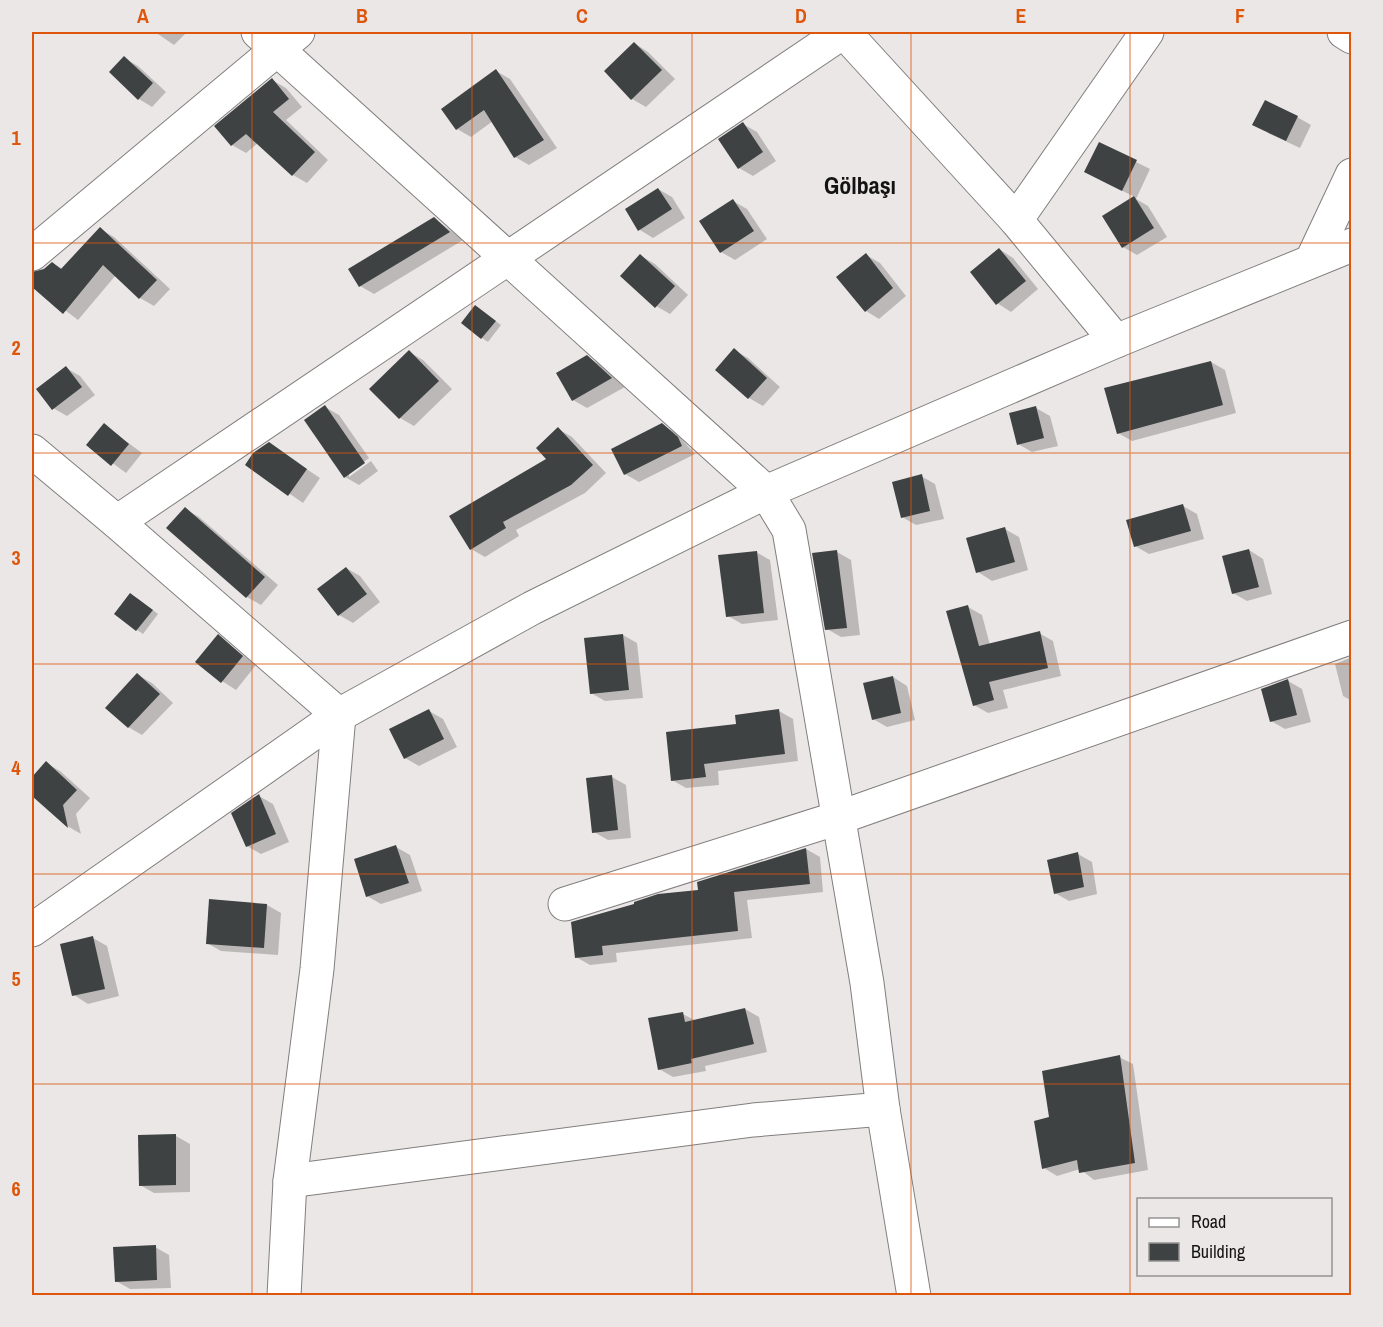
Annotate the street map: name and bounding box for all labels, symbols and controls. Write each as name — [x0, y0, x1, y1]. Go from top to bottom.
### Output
text: A — [137, 2, 149, 29]
text: B — [356, 2, 368, 29]
text: C — [576, 2, 588, 29]
text: D — [795, 2, 807, 29]
text: E — [1016, 2, 1027, 29]
text: F — [1235, 2, 1245, 29]
text: 1 — [11, 124, 21, 151]
district label: Gölbaşı — [824, 169, 896, 201]
text: 2 — [11, 334, 21, 361]
text: 3 — [11, 544, 21, 571]
text: 4 — [11, 754, 21, 781]
text: 5 — [11, 965, 21, 992]
text: 6 — [11, 1175, 21, 1202]
legend — [1137, 1198, 1332, 1276]
text: Road — [1191, 1209, 1226, 1234]
text: Building — [1191, 1239, 1246, 1264]

